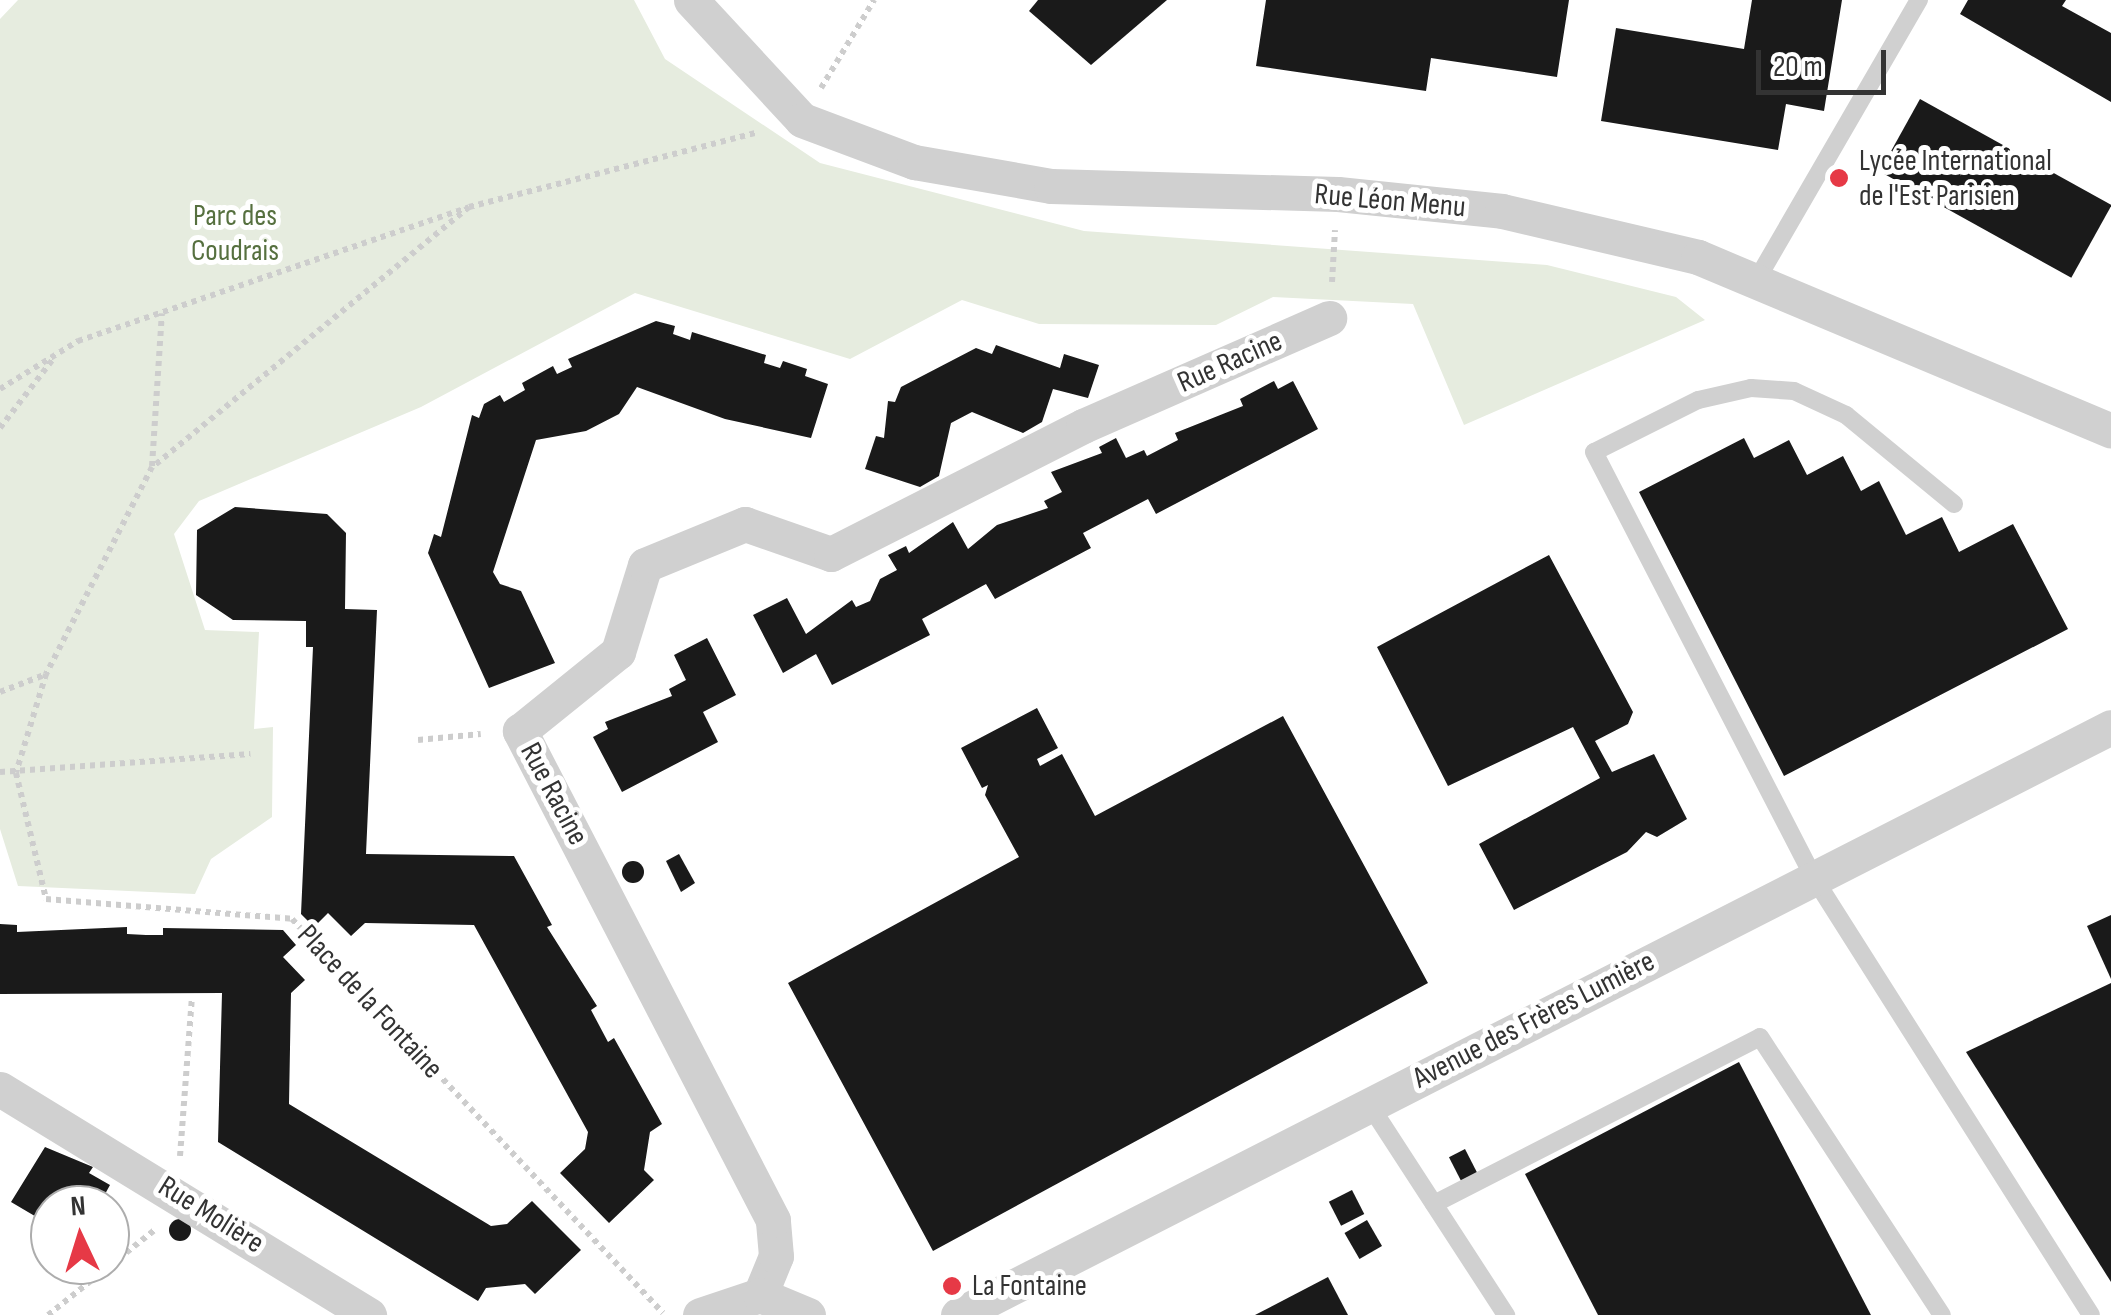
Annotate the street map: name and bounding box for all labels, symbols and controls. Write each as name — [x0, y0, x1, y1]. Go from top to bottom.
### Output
scale bar — [1761, 30, 1891, 92]
text: 20 m — [1773, 49, 1823, 85]
place label: Lycée International de l'Est Parisien — [1859, 143, 2052, 214]
marker: Lycée International de l'Est Parisien — [1828, 167, 1850, 189]
street label: Rue Léon Menu — [1313, 176, 1467, 226]
park label: Parc des Coudrais — [191, 198, 279, 268]
street label: Rue Racine — [1172, 323, 1288, 401]
street label: Rue Racine — [512, 737, 596, 851]
street label: Place de la Fontaine — [290, 918, 450, 1086]
street label: Avenue des Frères Lumière — [1407, 944, 1661, 1096]
street label: Rue Molière — [152, 1169, 270, 1261]
north arrow — [30, 1185, 130, 1285]
text: N — [69, 1190, 87, 1224]
place label: La Fontaine — [972, 1268, 1087, 1304]
marker: La Fontaine — [941, 1275, 963, 1297]

